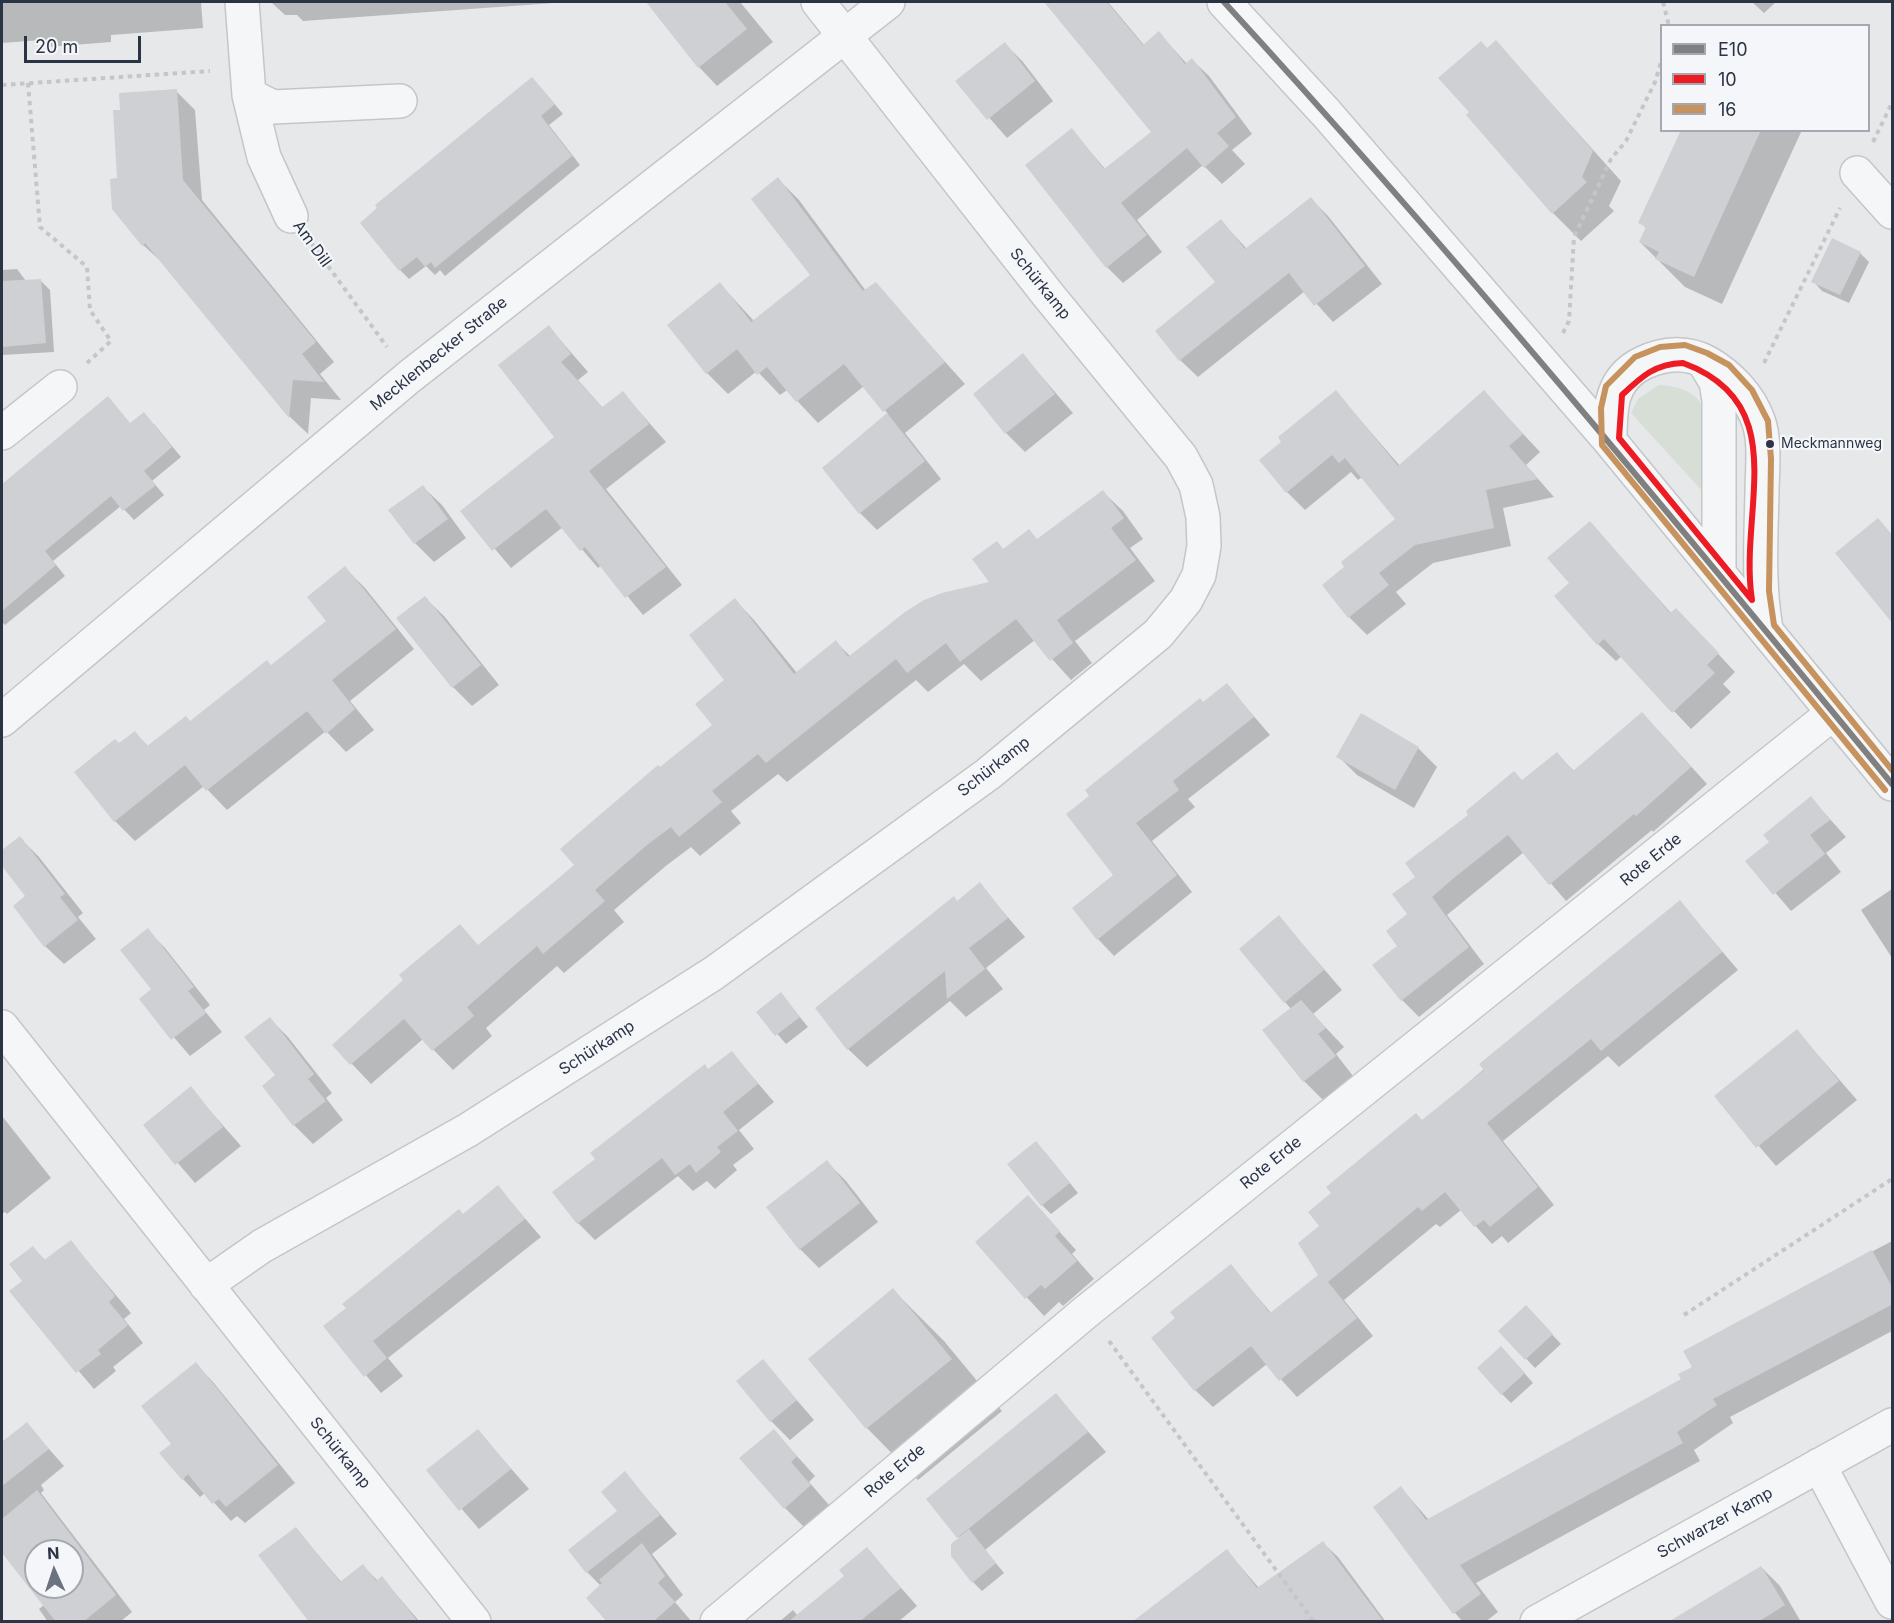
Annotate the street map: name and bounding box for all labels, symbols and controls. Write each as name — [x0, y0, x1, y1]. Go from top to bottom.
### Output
scale bar — [27, 24, 144, 62]
legend — [1660, 24, 1870, 132]
text: 20 m — [35, 36, 78, 57]
text: E10 — [1718, 39, 1748, 60]
text: 10 — [1718, 69, 1737, 90]
text: 16 — [1718, 99, 1736, 120]
street label: Am Dill — [289, 217, 335, 271]
street label: Schürkamp — [1005, 244, 1075, 324]
street label: Mecklenbecker Straße — [367, 293, 511, 415]
place label: Meckmannweg — [1781, 436, 1882, 452]
marker: Meckmannweg — [1764, 438, 1776, 450]
street label: Schürkamp — [954, 733, 1034, 801]
street label: Rote Erde — [1617, 830, 1685, 890]
street label: Schürkamp — [556, 1016, 638, 1080]
street label: Rote Erde — [1237, 1133, 1305, 1193]
street label: Schürkamp — [305, 1413, 375, 1493]
street label: Rote Erde — [861, 1440, 929, 1502]
street label: Schwarzer Kamp — [1654, 1483, 1776, 1563]
north arrow — [24, 1539, 84, 1599]
text: N — [47, 1543, 60, 1563]

